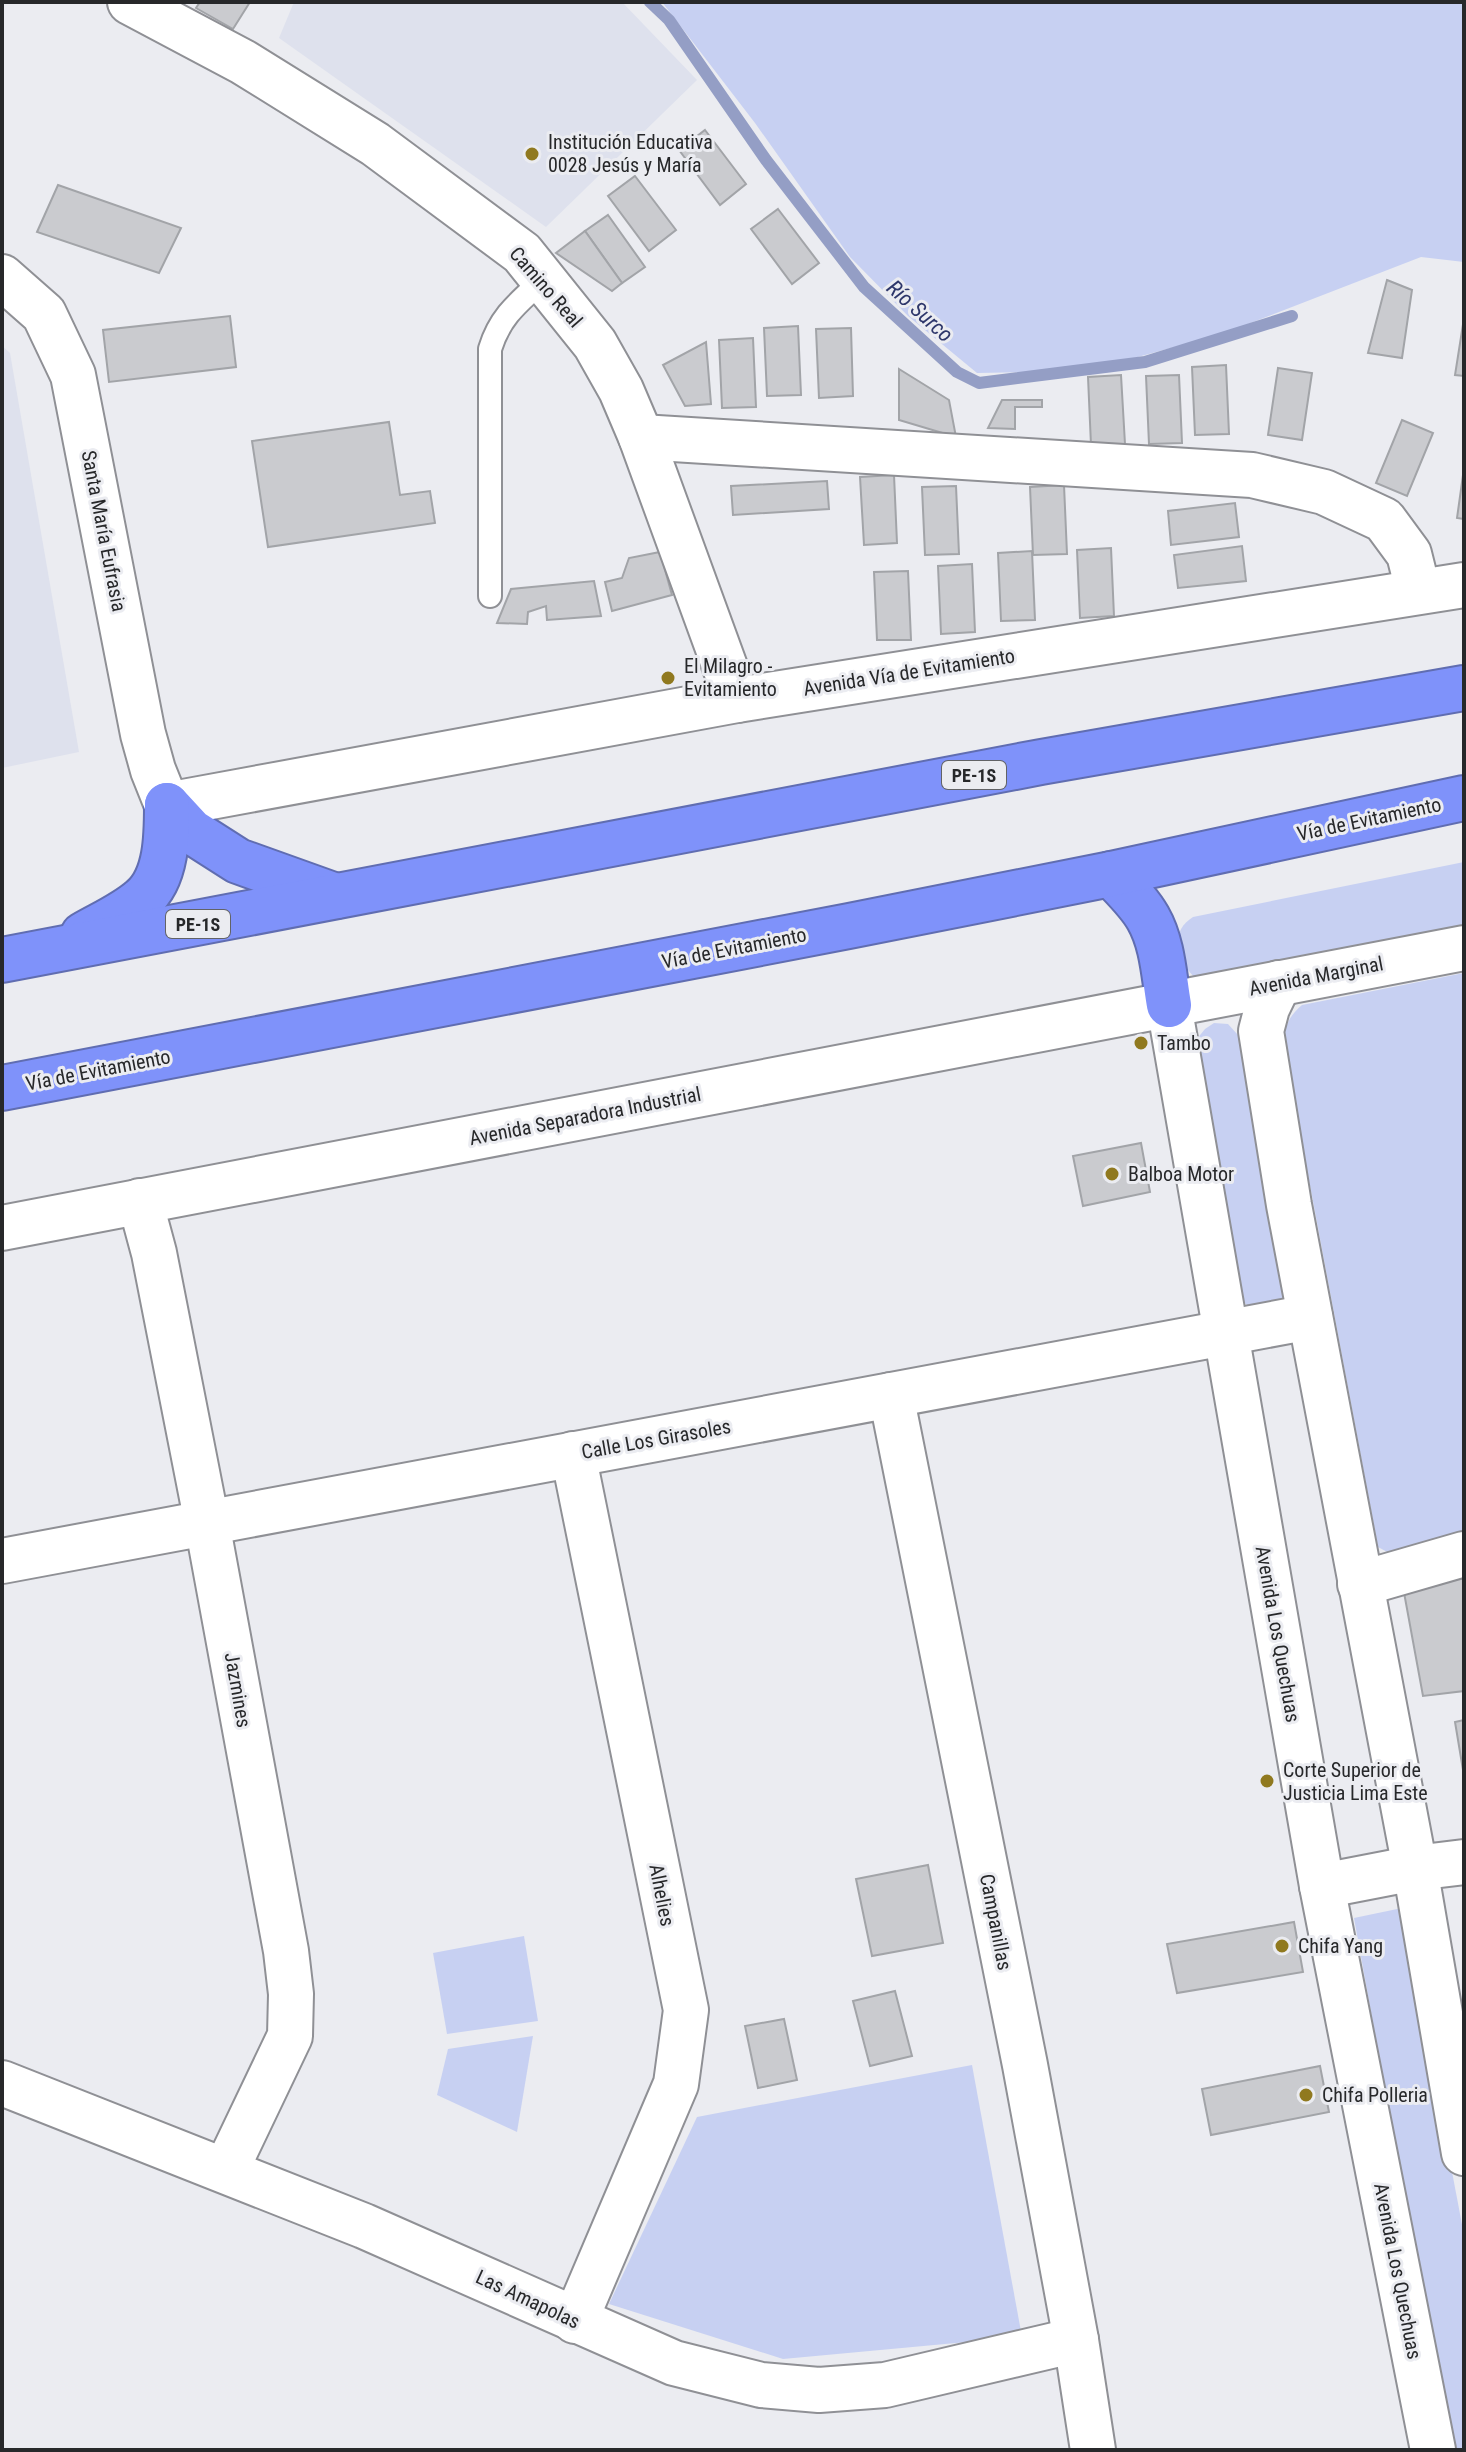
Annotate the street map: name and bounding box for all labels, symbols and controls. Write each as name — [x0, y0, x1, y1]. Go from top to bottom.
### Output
place label: Institución Educativa 0028 Jesús y María — [548, 130, 713, 177]
marker: Institución Educativa 0028 Jesús y María — [523, 145, 541, 163]
street label: Camino Real — [504, 242, 588, 332]
water label: Río Surco — [882, 275, 958, 347]
street label: Santa María Eufrasia — [77, 448, 131, 614]
street label: Avenida Vía de Evitamiento — [801, 643, 1017, 701]
place label: El Milagro - Evitamiento — [684, 654, 777, 701]
marker: El Milagro - Evitamiento — [659, 669, 677, 687]
road number: PE-1S — [942, 761, 1006, 789]
street label: Vía de Evitamiento — [1295, 792, 1443, 846]
road number: PE-1S — [166, 910, 230, 938]
street label: Vía de Evitamiento — [660, 922, 808, 974]
street label: Avenida Marginal — [1247, 951, 1385, 1001]
place label: Tambo — [1157, 1031, 1211, 1055]
marker: Tambo — [1132, 1034, 1150, 1052]
street label: Vía de Evitamiento — [24, 1044, 172, 1096]
street label: Avenida Separadora Industrial — [467, 1082, 703, 1150]
place label: Balboa Motor — [1128, 1162, 1234, 1186]
marker: Balboa Motor — [1103, 1165, 1121, 1183]
street label: Calle Los Girasoles — [579, 1414, 733, 1464]
street label: Avenida Los Quechuas — [1251, 1544, 1305, 1724]
street label: Jazmines — [220, 1651, 256, 1729]
place label: Corte Superior de Justicia Lima Este — [1283, 1758, 1428, 1805]
marker: Corte Superior de Justicia Lima Este — [1258, 1772, 1276, 1790]
street label: Alhelies — [644, 1862, 680, 1928]
street label: Campanillas — [975, 1872, 1017, 1972]
place label: Chifa Yang — [1298, 1934, 1383, 1958]
marker: Chifa Yang — [1273, 1937, 1291, 1955]
place label: Chifa Polleria — [1322, 2083, 1428, 2107]
marker: Chifa Polleria — [1297, 2086, 1315, 2104]
street label: Avenida Los Quechuas — [1369, 2181, 1427, 2361]
street label: Las Amapolas — [472, 2264, 584, 2334]

